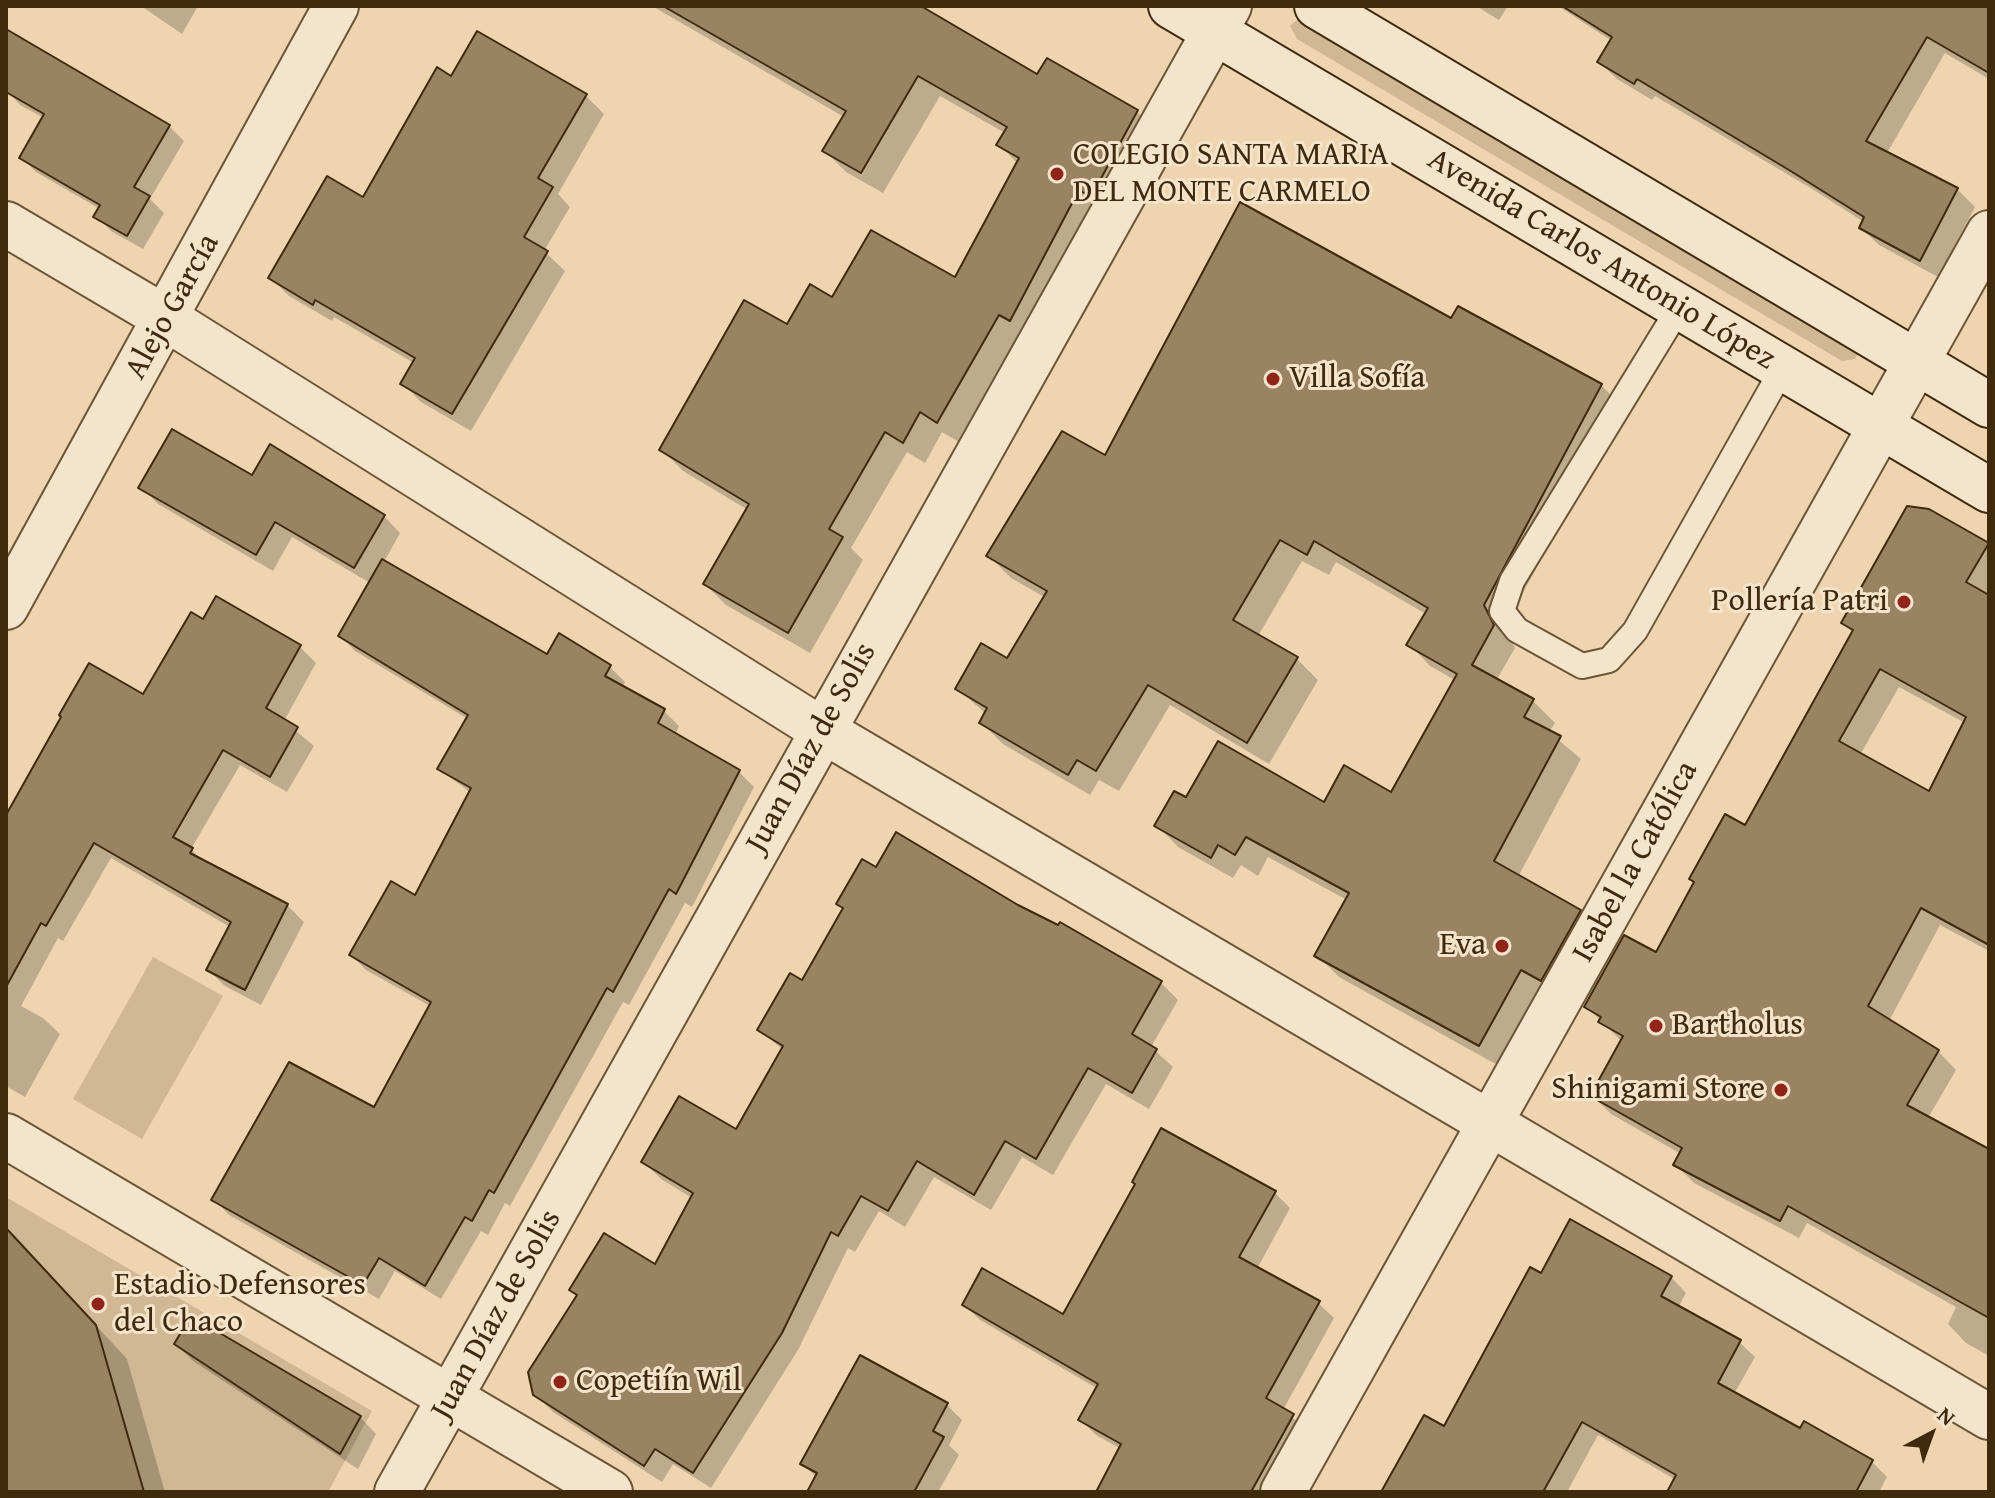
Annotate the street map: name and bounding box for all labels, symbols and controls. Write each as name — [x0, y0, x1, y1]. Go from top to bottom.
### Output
place label: COLEGIO SANTA MARIA DEL MONTE CARMELO — [1073, 137, 1389, 212]
street label: Avenida Carlos Antonio López — [1420, 141, 1782, 379]
marker: COLEGIO SANTA MARIA DEL MONTE CARMELO — [1048, 165, 1066, 183]
street label: Alejo García — [117, 228, 229, 386]
place label: Villa Sofía — [1289, 360, 1425, 398]
marker: Villa Sofía — [1264, 370, 1282, 388]
place label: Pollería Patri — [1711, 583, 1888, 621]
marker: Pollería Patri — [1895, 593, 1913, 611]
street label: Juan Díaz de Solis — [739, 636, 885, 860]
street label: Isabel la Católica — [1565, 755, 1707, 969]
place label: Eva — [1439, 927, 1486, 965]
marker: Eva — [1493, 937, 1511, 955]
place label: Bartholus — [1672, 1007, 1803, 1045]
marker: Bartholus — [1647, 1017, 1665, 1035]
place label: Shinigami Store — [1551, 1071, 1765, 1109]
marker: Shinigami Store — [1772, 1081, 1790, 1099]
street label: Juan Díaz de Solis — [424, 1203, 570, 1427]
place label: Estadio Defensores del Chaco — [114, 1267, 366, 1342]
marker: Estadio Defensores del Chaco — [89, 1295, 107, 1313]
place label: Copetiín Wil — [576, 1363, 741, 1401]
marker: Copetiín Wil — [551, 1373, 569, 1391]
north arrow — [1891, 1394, 1971, 1474]
text: N — [1931, 1399, 1963, 1433]

